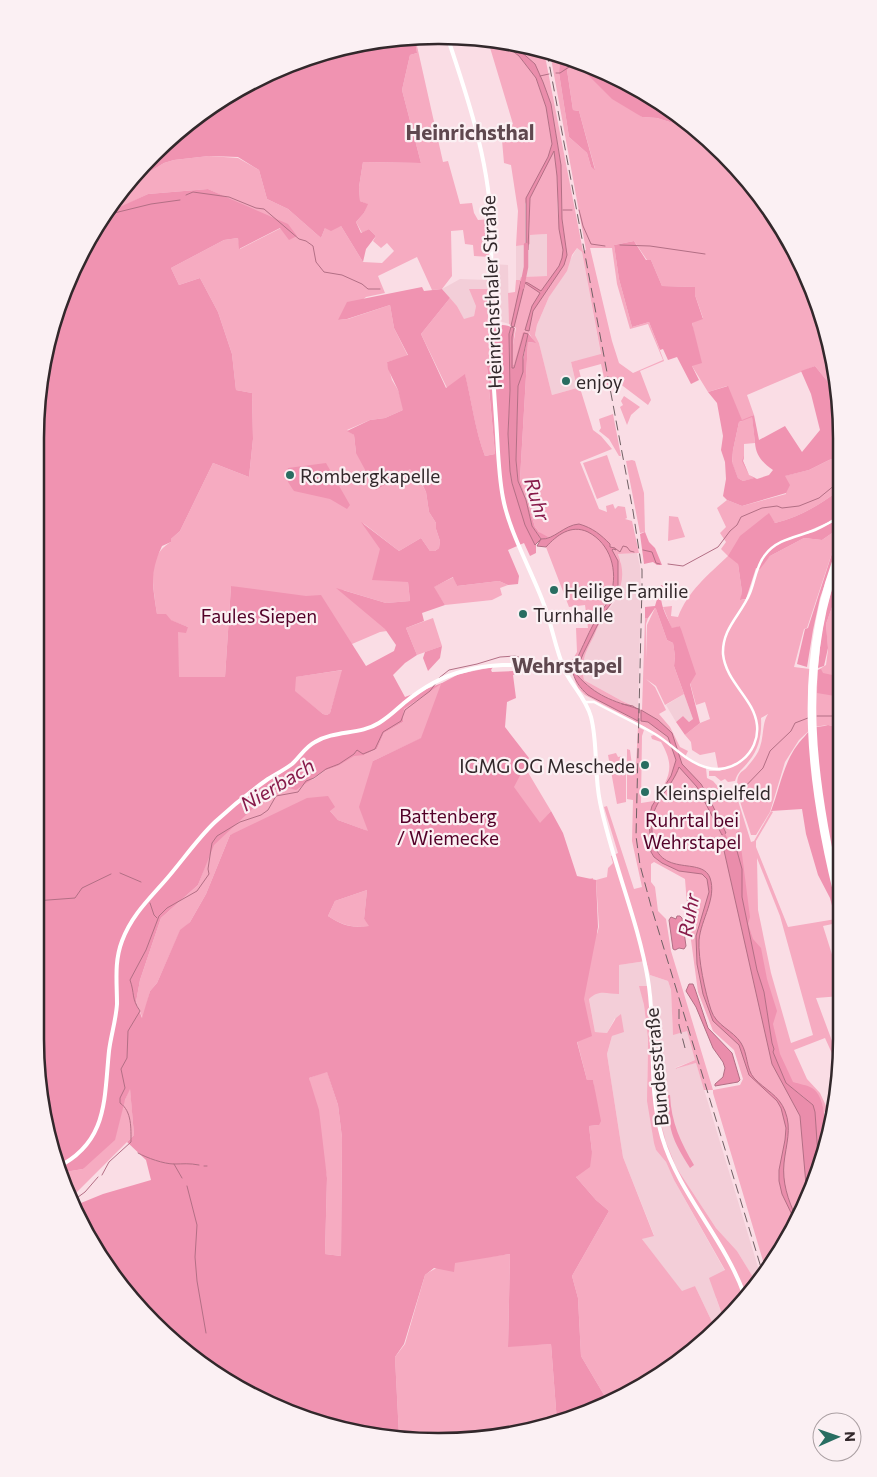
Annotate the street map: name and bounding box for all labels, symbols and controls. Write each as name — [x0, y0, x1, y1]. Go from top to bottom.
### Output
district label: Heinrichsthal — [405, 119, 535, 144]
street label: Heinrichsthaler Straße — [476, 195, 506, 389]
place label: enjoy — [576, 370, 623, 393]
marker: enjoy — [560, 375, 572, 387]
place label: Rombergkapelle — [300, 464, 440, 487]
marker: Rombergkapelle — [284, 469, 296, 481]
water label: Ruhr — [520, 474, 556, 524]
place label: Heilige Familie — [564, 579, 688, 602]
marker: Heilige Familie — [548, 584, 560, 596]
place label: Turnhalle — [533, 603, 613, 626]
park label: Faules Siepen — [201, 604, 317, 627]
marker: Turnhalle — [517, 608, 529, 620]
district label: Wehrstapel — [512, 652, 622, 677]
water label: Nierbach — [236, 752, 318, 816]
place label: IGMG OG Meschede — [459, 754, 635, 777]
marker: IGMG OG Meschede — [639, 759, 651, 771]
place label: Kleinspielfeld — [655, 781, 771, 804]
marker: Kleinspielfeld — [639, 786, 651, 798]
park label: Battenberg / Wiemecke — [397, 804, 499, 849]
park label: Ruhrtal bei Wehrstapel — [643, 808, 741, 853]
water label: Ruhr — [672, 890, 704, 939]
street label: Bundesstraße — [639, 1007, 673, 1127]
north arrow — [812, 1412, 862, 1462]
text: N — [842, 1431, 859, 1442]

